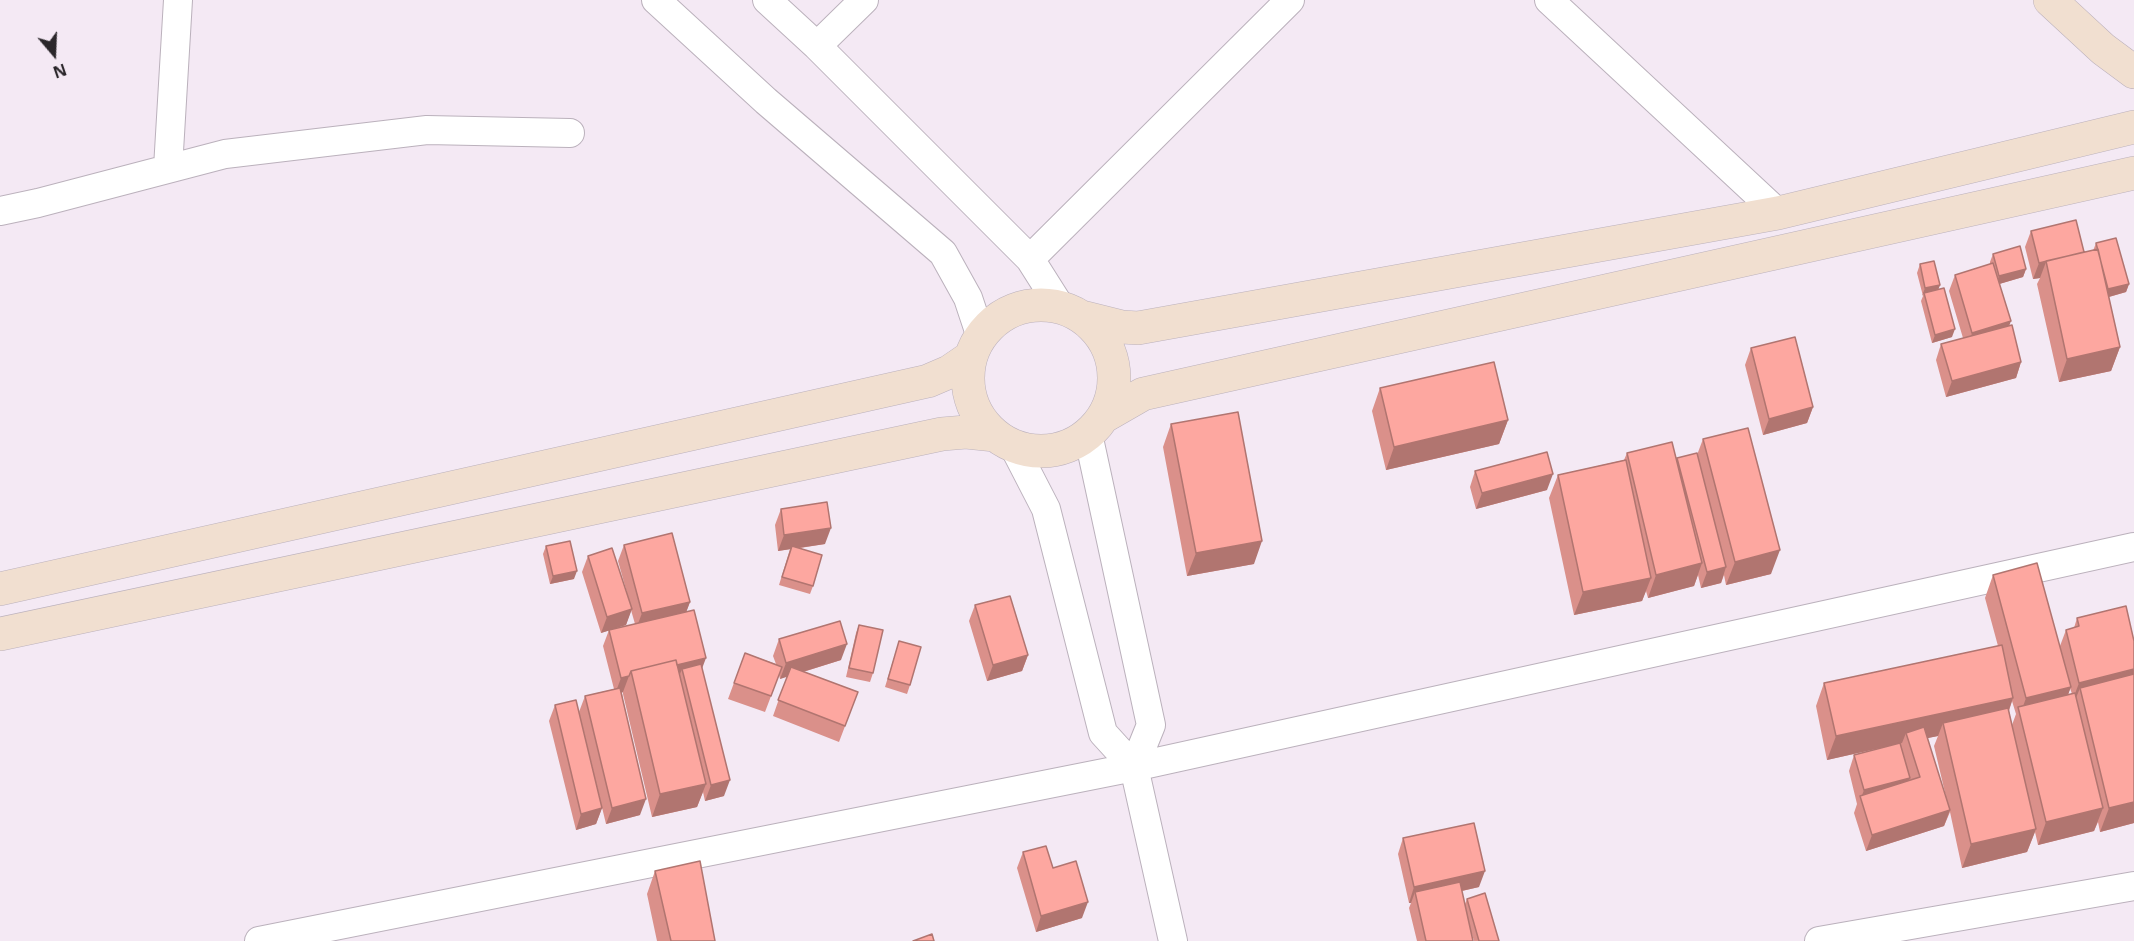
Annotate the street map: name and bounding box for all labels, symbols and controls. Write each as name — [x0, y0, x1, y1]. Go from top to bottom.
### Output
north arrow — [24, 24, 84, 84]
text: N — [50, 58, 70, 84]

